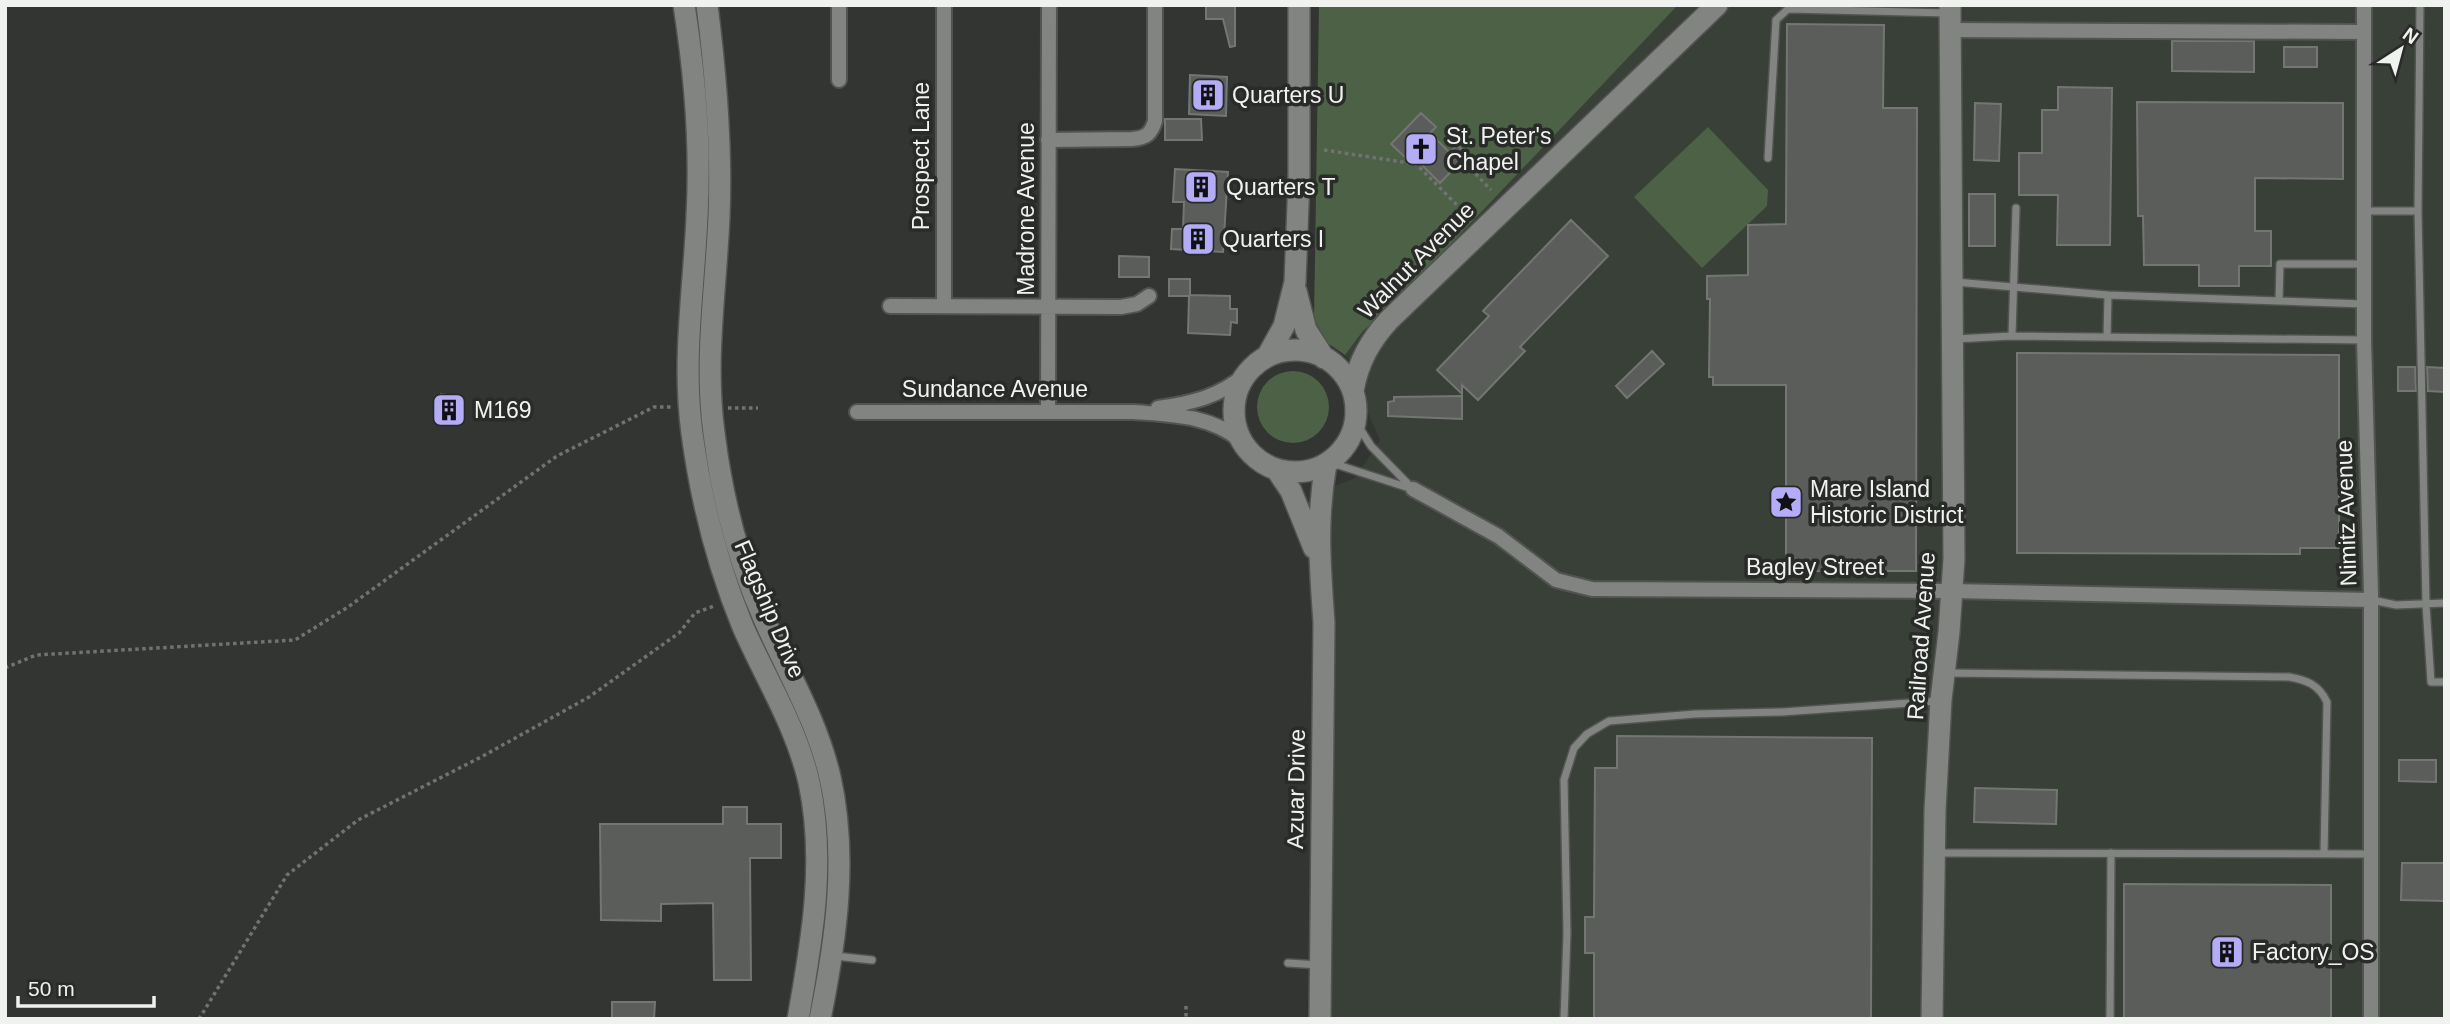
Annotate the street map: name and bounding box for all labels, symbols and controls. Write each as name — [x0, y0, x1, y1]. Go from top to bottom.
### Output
north arrow — [2366, 14, 2436, 84]
text: N — [2399, 23, 2422, 48]
building icon: Quarters U — [1189, 76, 1227, 114]
street label: Prospect Lane — [908, 82, 934, 230]
place label: Quarters U — [1232, 82, 1344, 108]
street label: Madrone Avenue — [1013, 122, 1039, 296]
place label: St. Peter's Chapel — [1446, 123, 1551, 175]
church icon: St. Peter's Chapel — [1402, 130, 1440, 168]
building icon: Quarters T — [1182, 168, 1220, 206]
place label: Quarters T — [1226, 174, 1336, 200]
street label: Walnut Avenue — [1353, 197, 1479, 323]
building icon: Quarters I — [1179, 220, 1217, 258]
place label: Quarters I — [1222, 226, 1324, 252]
street label: Sundance Avenue — [902, 376, 1088, 402]
building icon: M169 — [430, 391, 468, 429]
place label: M169 — [474, 397, 532, 423]
street label: Nimitz Avenue — [2330, 439, 2362, 587]
place label: Mare Island Historic District — [1810, 476, 1964, 528]
place icon: Mare Island Historic District — [1767, 483, 1805, 521]
street label: Flagship Drive — [729, 536, 811, 682]
street label: Railroad Avenue — [1902, 551, 1940, 721]
street label: Bagley Street — [1746, 554, 1885, 580]
street label: Azuar Drive — [1282, 729, 1310, 849]
building icon: Factory_OS — [2208, 933, 2246, 971]
place label: Factory_OS — [2252, 939, 2375, 965]
scale bar — [18, 964, 154, 1008]
text: 50 m — [28, 977, 75, 1000]

